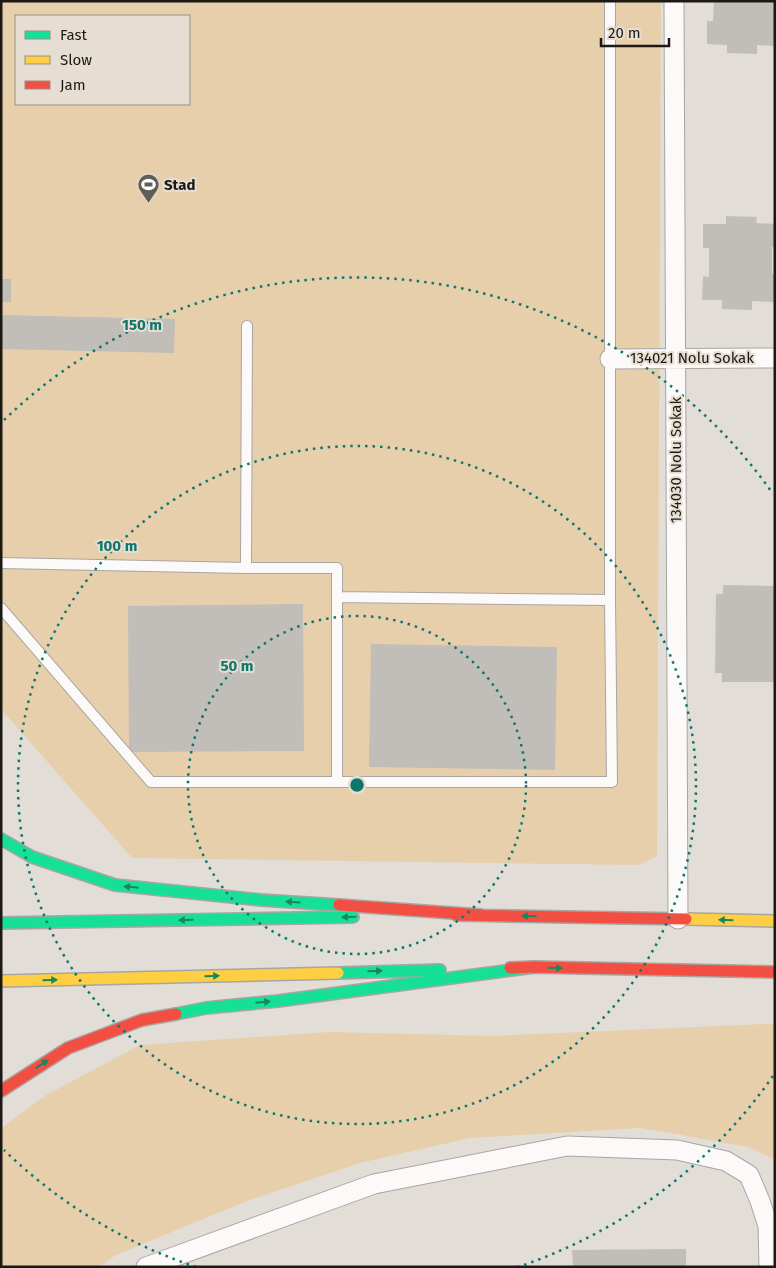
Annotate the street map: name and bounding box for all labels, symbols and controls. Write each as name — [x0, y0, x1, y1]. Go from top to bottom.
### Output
legend — [15, 15, 190, 105]
scale bar — [601, 15, 668, 47]
text: 20 m — [608, 24, 641, 42]
text: Fast — [60, 26, 87, 44]
text: Slow — [60, 51, 92, 69]
text: Jam — [60, 76, 86, 94]
sports icon: Stad — [136, 173, 160, 204]
place label: Stad — [164, 176, 195, 194]
text: 150 m — [122, 316, 162, 334]
street label: 134021 Nolu Sokak — [630, 349, 754, 367]
street label: 134030 Nolu Sokak — [667, 397, 685, 523]
text: 100 m — [97, 537, 137, 555]
text: 50 m — [220, 657, 254, 675]
centre of rings — [348, 776, 366, 794]
one-way arrow — [123, 883, 139, 891]
one-way arrow — [284, 898, 300, 906]
one-way arrow — [520, 911, 536, 919]
one-way arrow — [340, 913, 356, 921]
one-way arrow — [718, 915, 734, 923]
one-way arrow — [178, 916, 194, 924]
one-way arrow — [547, 964, 563, 972]
one-way arrow — [367, 967, 383, 975]
one-way arrow — [205, 971, 221, 979]
one-way arrow — [42, 975, 58, 983]
one-way arrow — [256, 998, 272, 1006]
one-way arrow — [36, 1060, 49, 1069]

